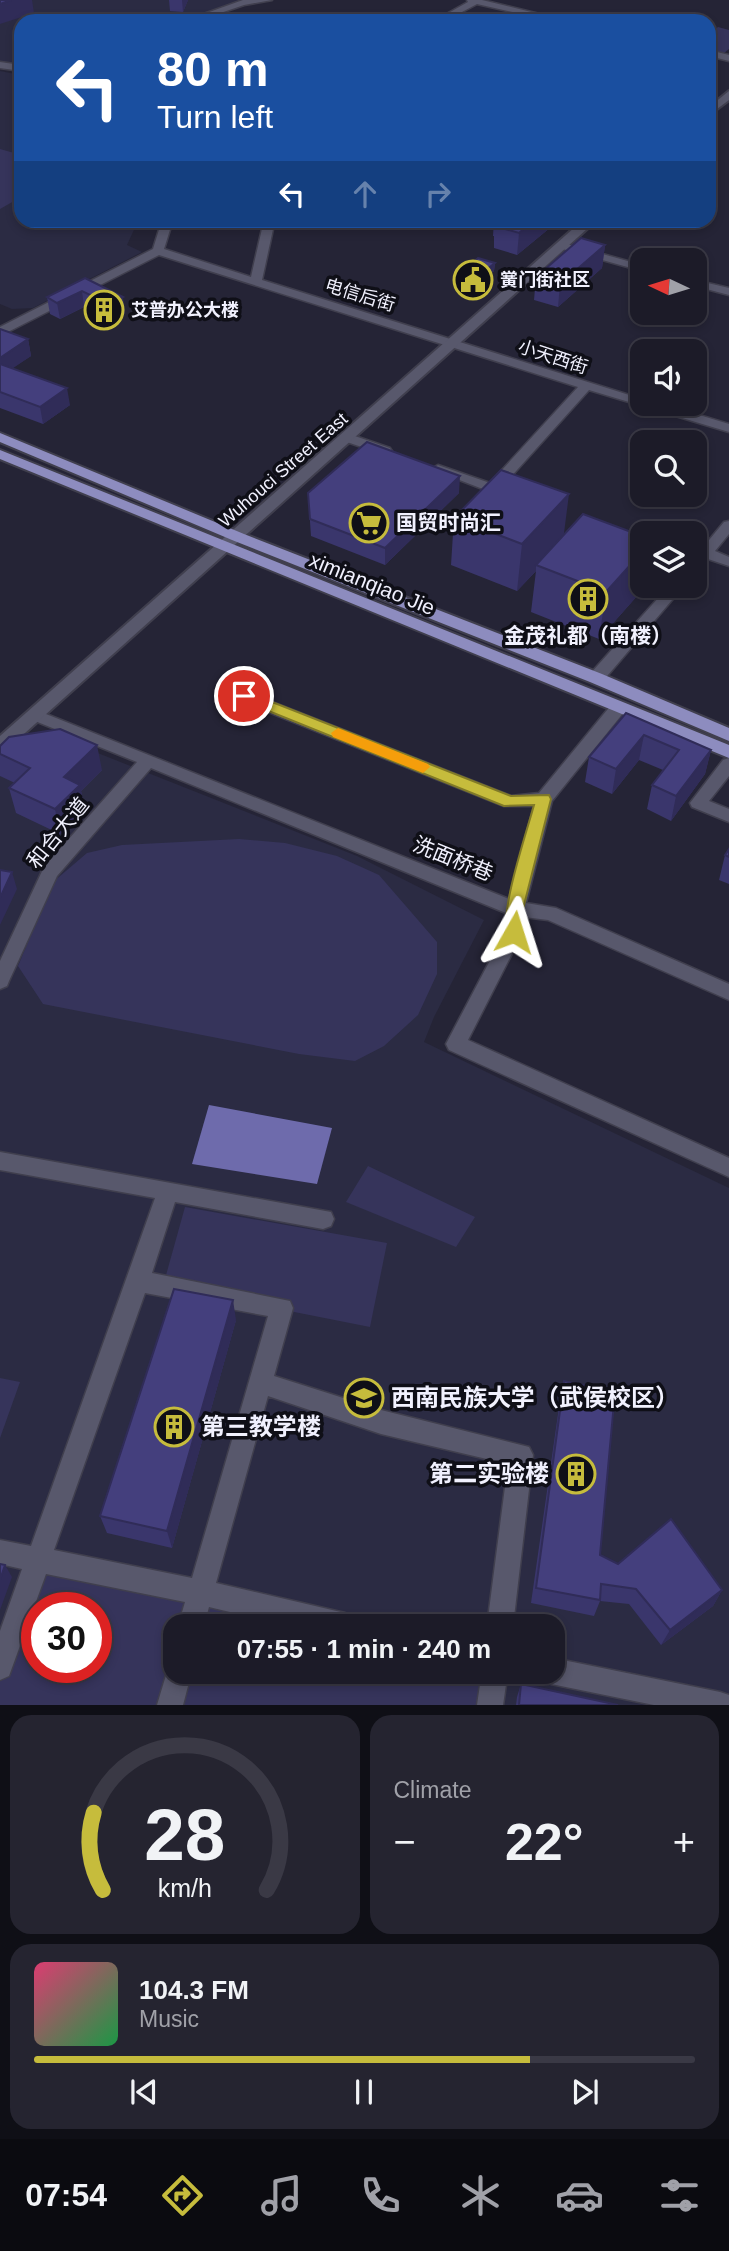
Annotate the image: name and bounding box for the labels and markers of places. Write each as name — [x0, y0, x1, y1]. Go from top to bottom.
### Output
public building icon: 黉门街社区 — [452, 259, 494, 301]
place label: 黉门街社区 — [500, 270, 590, 290]
building icon: 艾普办公大楼 — [83, 289, 125, 331]
place label: 艾普办公大楼 — [131, 300, 239, 320]
supermarket icon: 国贸时尚汇 — [348, 502, 390, 544]
place label: 国贸时尚汇 — [396, 511, 501, 534]
building icon: 金茂礼都（南楼） — [567, 578, 609, 620]
place label: 金茂礼都（南楼） — [504, 624, 672, 647]
pin — [214, 666, 274, 726]
school or university icon: 西南民族大学（武侯校区） — [343, 1377, 385, 1419]
place label: 西南民族大学（武侯校区） — [391, 1384, 679, 1411]
building icon: 第三教学楼 — [153, 1406, 195, 1448]
place label: 第三教学楼 — [201, 1413, 321, 1440]
building icon: 第二实验楼 — [555, 1453, 597, 1495]
place label: 第二实验楼 — [429, 1460, 549, 1487]

